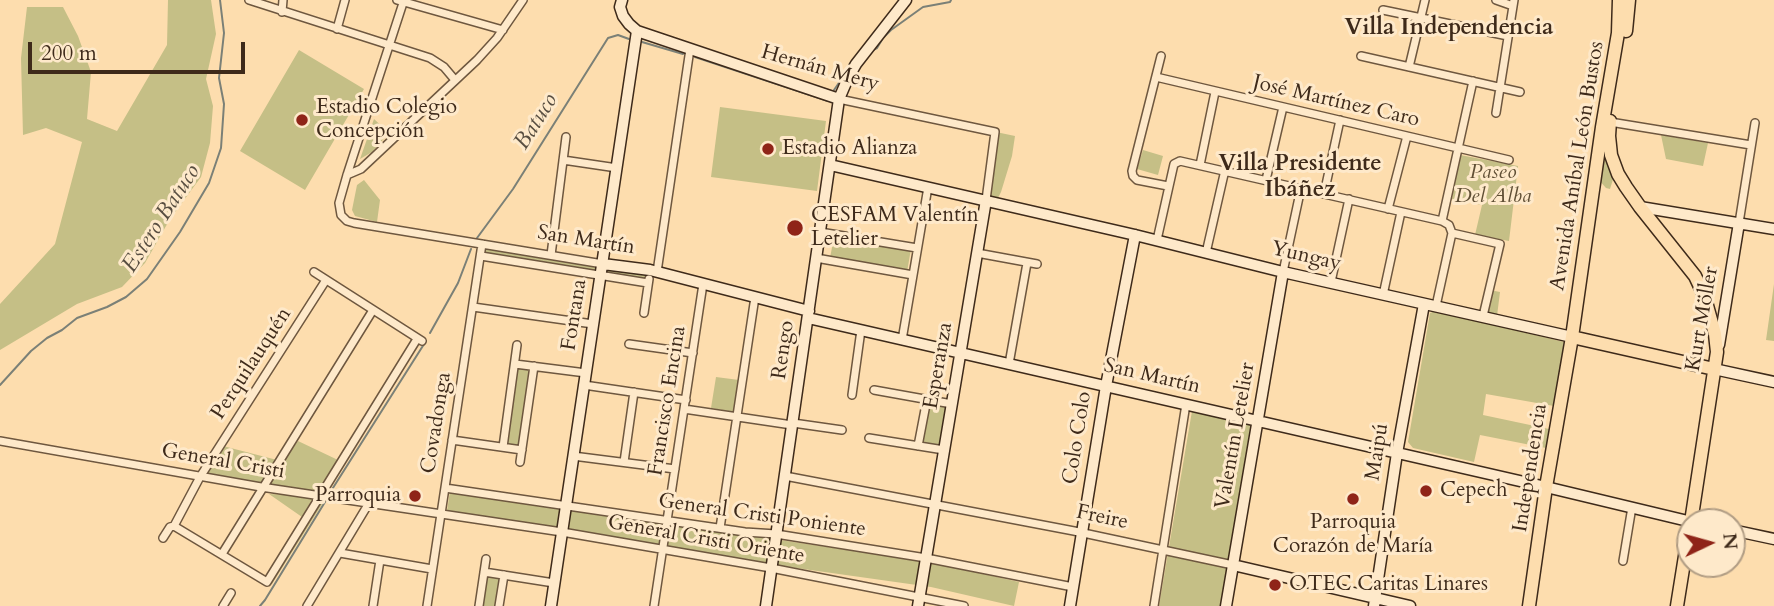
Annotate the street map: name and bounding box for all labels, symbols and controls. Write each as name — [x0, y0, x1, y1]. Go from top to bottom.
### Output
district label: Villa Independencia — [1345, 15, 1553, 43]
scale bar — [32, 28, 248, 72]
text: 200 m — [41, 39, 97, 68]
street label: Hernán Mery — [758, 40, 882, 98]
street label: Avenida Aníbal León Bustos — [1546, 40, 1610, 292]
street label: José Martínez Caro — [1250, 71, 1422, 133]
water label: Batuco — [509, 89, 565, 155]
place label: Estadio Colegio Concepción — [316, 95, 457, 145]
marker: Estadio Colegio Concepción — [294, 112, 310, 128]
place label: Estadio Alianza — [782, 136, 917, 162]
marker: Estadio Alianza — [760, 141, 776, 157]
district label: Villa Presidente Ibáñez — [1218, 151, 1382, 205]
water label: Estero Batuco — [117, 160, 207, 278]
park label: Paseo Del Alba — [1455, 160, 1531, 210]
place label: CESFAM Valentín Letelier — [811, 203, 979, 253]
marker: CESFAM Valentín Letelier — [785, 218, 805, 238]
street label: San Martín — [536, 221, 636, 261]
street label: Yungay — [1269, 237, 1343, 277]
street label: Kurt Möller — [1681, 265, 1725, 373]
street label: Fontana — [557, 277, 593, 353]
street label: Perquilauquén — [206, 303, 298, 425]
street label: Rengo — [767, 319, 801, 381]
street label: Esperanza — [919, 321, 959, 411]
street label: Francisco Encina — [644, 324, 692, 478]
street label: San Martín — [1101, 354, 1203, 400]
street label: Valentín Letelier — [1211, 361, 1261, 511]
street label: Covadonga — [417, 370, 457, 476]
street label: Colo Colo — [1058, 390, 1098, 486]
street label: Independencia — [1508, 402, 1554, 534]
street label: Maipú — [1361, 422, 1395, 482]
street label: General Cristi — [159, 439, 287, 485]
place label: Cepech — [1440, 478, 1507, 504]
place label: Parroquia — [315, 483, 401, 509]
marker: Cepech — [1418, 483, 1434, 499]
marker: Parroquia — [407, 488, 423, 504]
street label: General Cristi Poniente — [657, 489, 867, 543]
marker: Parroquia Corazón de María — [1345, 491, 1361, 507]
street label: Freire — [1074, 500, 1130, 536]
north arrow — [1676, 508, 1746, 578]
street label: General Cristi Oriente — [606, 510, 806, 570]
place label: Parroquia Corazón de María — [1273, 510, 1433, 560]
text: N — [1716, 532, 1744, 551]
place label: OTEC Caritas Linares — [1289, 572, 1488, 598]
marker: OTEC Caritas Linares — [1267, 577, 1283, 593]

